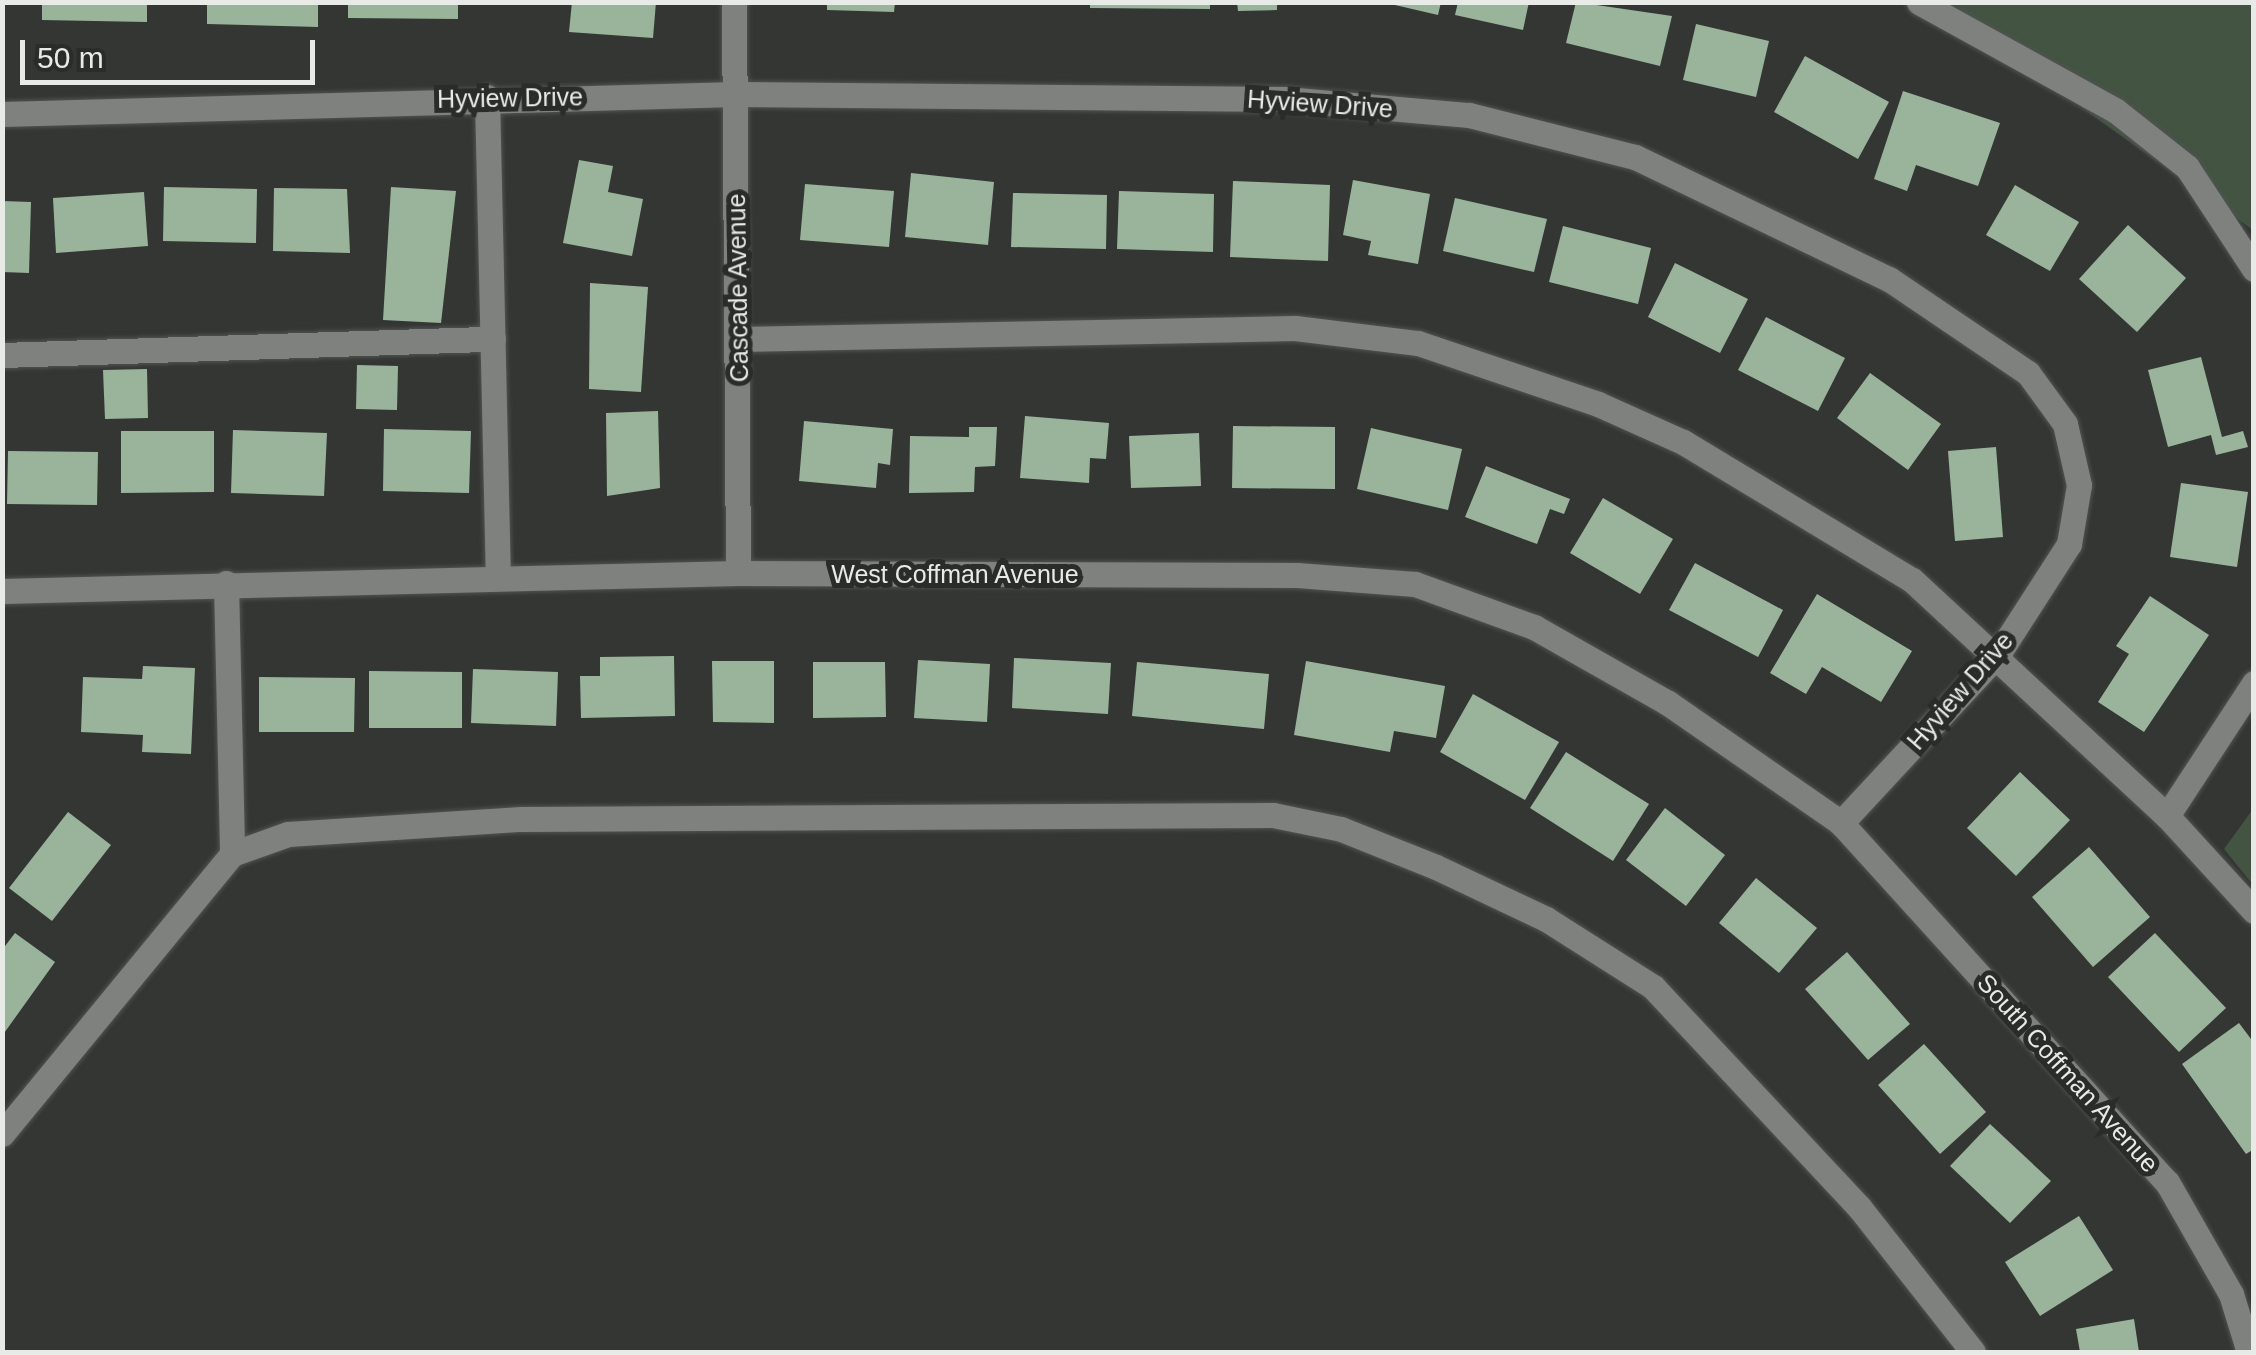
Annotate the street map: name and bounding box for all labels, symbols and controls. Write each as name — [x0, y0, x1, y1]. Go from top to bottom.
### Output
scale bar — [25, 20, 320, 82]
text: 50 m — [37, 41, 104, 74]
street label: Hyview Drive — [437, 82, 583, 114]
street label: Hyview Drive — [1246, 84, 1394, 124]
street label: Cascade Avenue — [721, 193, 755, 383]
street label: West Coffman Avenue — [831, 559, 1079, 589]
street label: Hyview Drive — [1901, 626, 2019, 756]
street label: South Coffman Avenue — [1971, 967, 2165, 1179]

